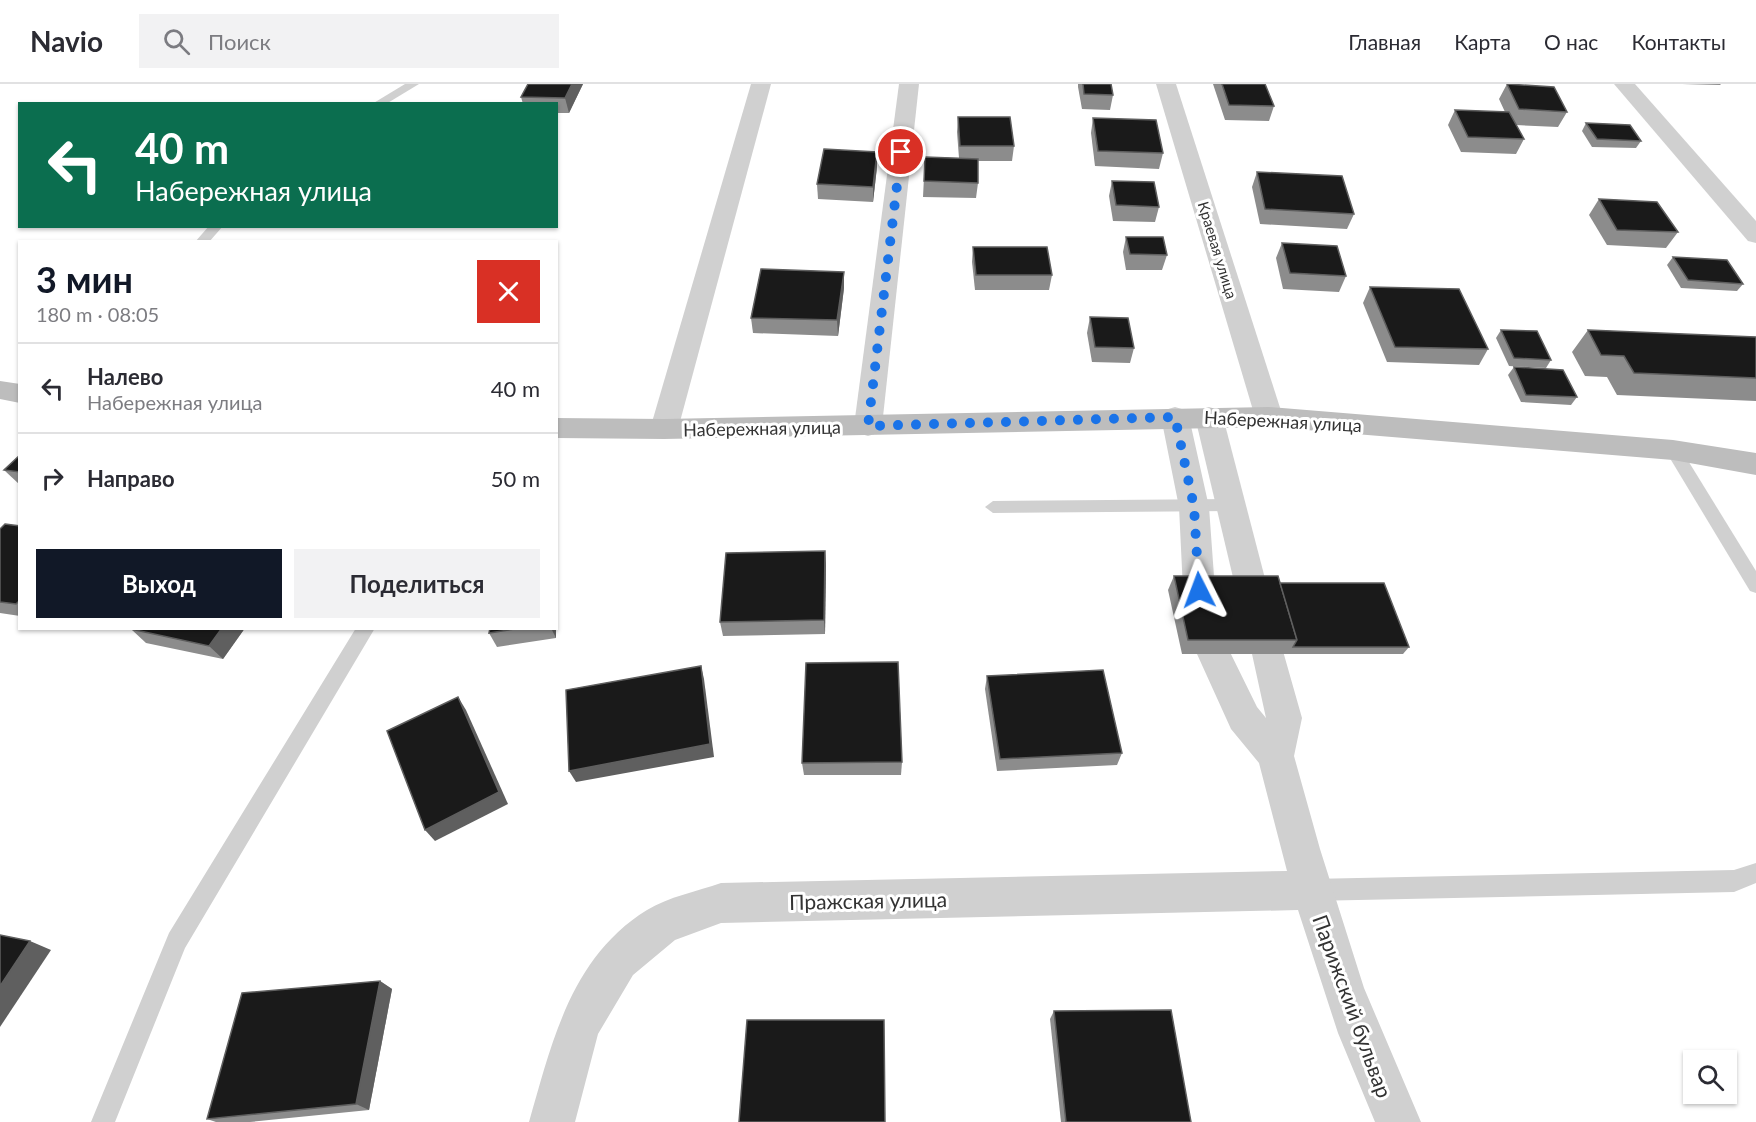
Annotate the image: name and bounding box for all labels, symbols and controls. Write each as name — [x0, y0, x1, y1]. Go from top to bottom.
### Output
search box — [139, 14, 559, 68]
text: Navio — [30, 24, 103, 58]
icon: search — [160, 25, 193, 58]
text: Поиск — [208, 28, 271, 55]
text: Главная — [1348, 29, 1421, 54]
text: Карта — [1454, 29, 1511, 54]
text: О нас — [1544, 29, 1598, 54]
text: Контакты — [1631, 29, 1726, 54]
text: 40 m — [135, 123, 229, 173]
icon: left — [36, 126, 114, 204]
pin — [875, 126, 926, 177]
icon: arrive — [884, 135, 917, 168]
text: Набережная улица — [135, 174, 372, 207]
street label: Краевая улица — [1195, 199, 1241, 301]
text: 3 мин — [36, 257, 133, 301]
button: close — [477, 260, 540, 323]
text: 180 m · 08:05 — [36, 302, 159, 326]
text: Налево — [87, 363, 163, 390]
icon: left — [36, 372, 69, 405]
text: 40 m — [491, 375, 540, 402]
text: Набережная улица — [87, 390, 262, 414]
street label: Набережная улица — [1204, 406, 1362, 436]
street label: Набережная улица — [683, 416, 841, 440]
icon: right — [36, 462, 69, 495]
text: Направо — [87, 465, 175, 492]
text: 50 m — [491, 465, 540, 492]
button: Выход — [36, 549, 282, 618]
button: Поделиться — [294, 549, 540, 618]
position arrow — [1167, 558, 1231, 622]
street label: Пражская улица — [789, 886, 947, 914]
street label: Парижский бульвар — [1308, 911, 1398, 1101]
map controls — [1683, 1050, 1737, 1104]
button: search — [1683, 1050, 1737, 1104]

